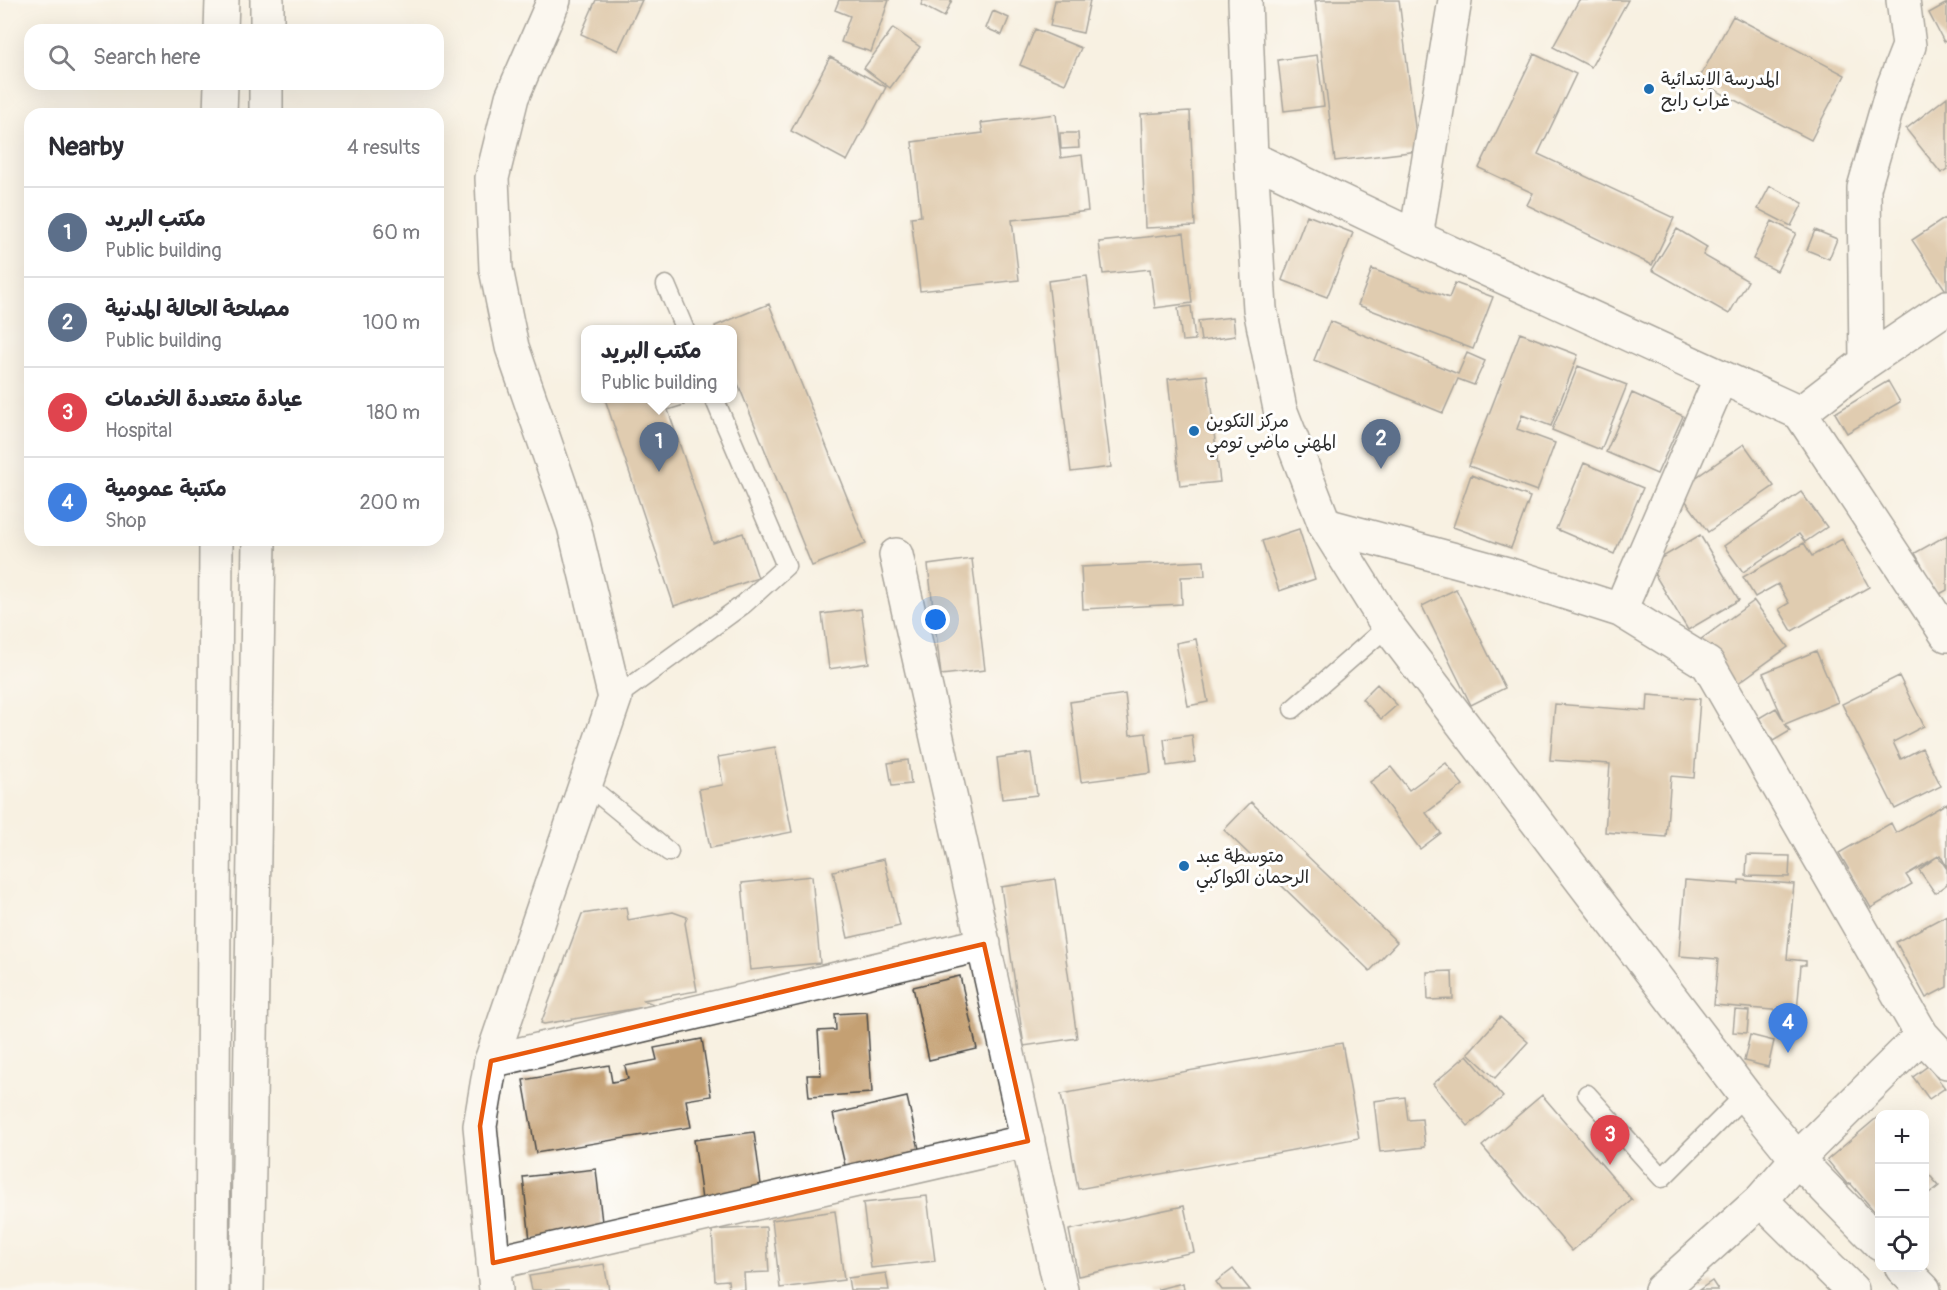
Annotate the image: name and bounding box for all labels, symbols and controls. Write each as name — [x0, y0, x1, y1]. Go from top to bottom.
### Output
search box — [24, 24, 444, 90]
icon: search — [45, 41, 78, 74]
text: Search here — [93, 43, 200, 71]
place label: المدرسة الابتدائية غراب رابح — [1661, 68, 1779, 112]
marker: المدرسة الابتدائية غراب رابح — [1642, 82, 1656, 96]
text: Nearby — [48, 131, 124, 163]
text: 4 results — [347, 135, 420, 160]
text: مكتب البريد — [105, 205, 206, 233]
text: 1 — [64, 220, 71, 245]
text: 60 m — [373, 220, 420, 245]
text: Public building — [105, 238, 221, 263]
text: مصلحة الحالة المدنية — [105, 295, 290, 323]
text: 2 — [62, 310, 73, 335]
text: 100 m — [363, 310, 420, 335]
popup — [581, 325, 737, 403]
text: Public building — [105, 328, 221, 353]
text: مكتب البريد — [601, 337, 702, 365]
text: Public building — [601, 370, 717, 395]
text: عيادة متعددة الخدمات — [105, 385, 302, 413]
text: 3 — [62, 400, 73, 425]
text: 180 m — [366, 400, 420, 425]
place label: مركز التكوين المهني ماضي تومي — [1206, 410, 1336, 458]
text: Hospital — [105, 418, 172, 443]
pin: 2 — [1362, 420, 1400, 469]
pin: 1 — [640, 422, 678, 472]
marker: مركز التكوين المهني ماضي تومي — [1187, 424, 1201, 438]
text: مكتبة عمومية — [105, 475, 227, 503]
text: 4 — [62, 490, 73, 515]
text: 200 m — [359, 490, 420, 515]
text: Shop — [105, 508, 146, 533]
your location — [921, 605, 950, 634]
place label: متوسطة عبد الرحمان الكواكبي — [1196, 845, 1309, 893]
marker: متوسطة عبد الرحمان الكواكبي — [1177, 859, 1191, 873]
pin: 4 — [1768, 1004, 1808, 1053]
map controls — [1875, 1110, 1929, 1272]
button: + — [1875, 1110, 1929, 1164]
pin: 3 — [1590, 1116, 1630, 1165]
button: − — [1875, 1164, 1929, 1218]
button: locate — [1875, 1218, 1929, 1272]

